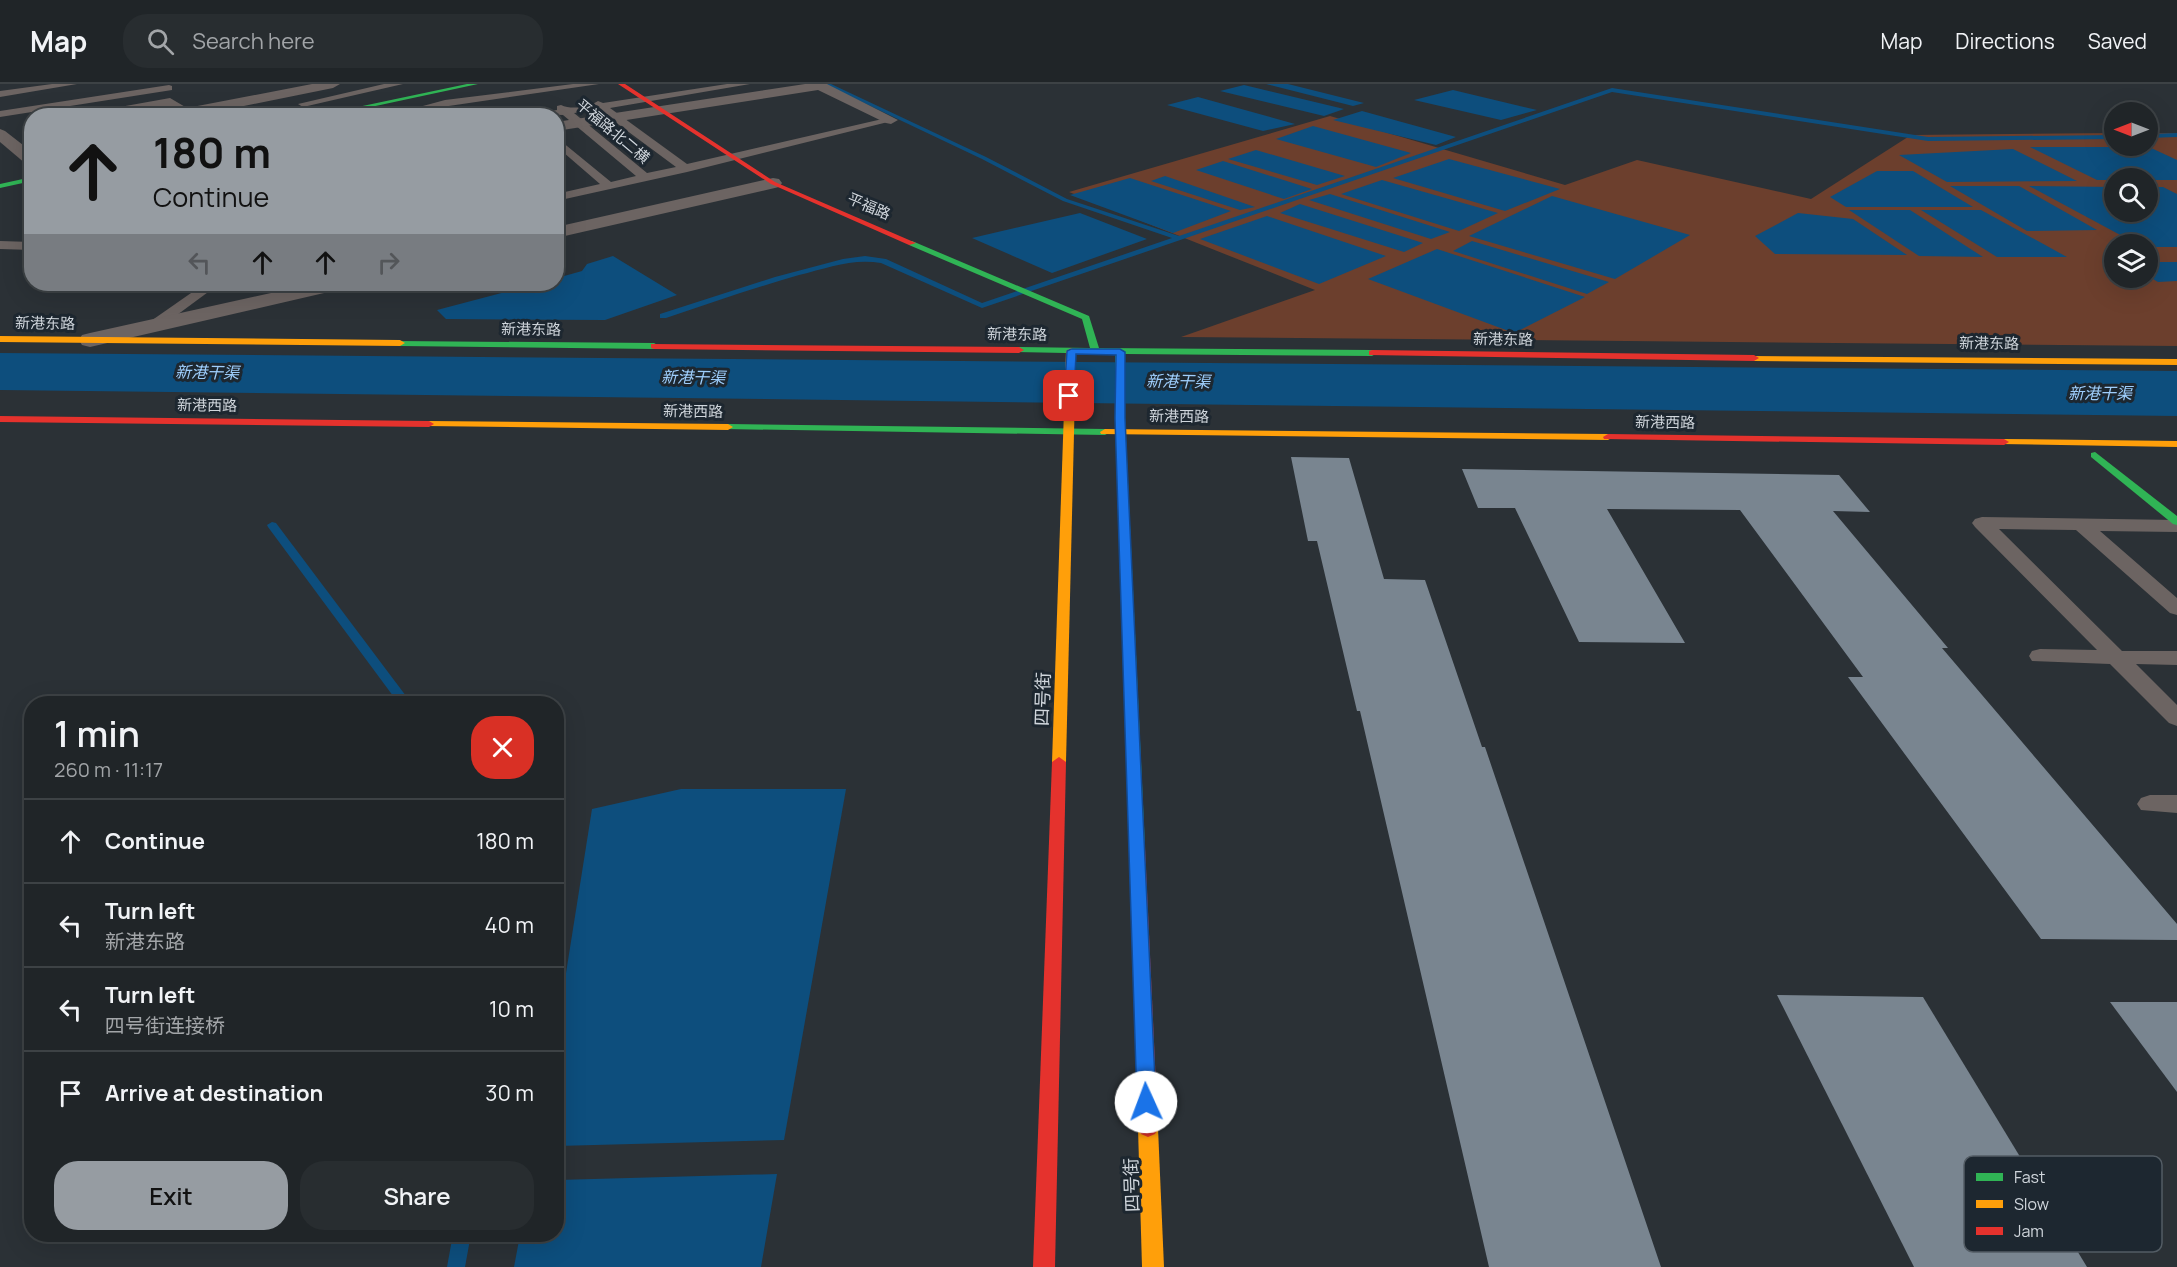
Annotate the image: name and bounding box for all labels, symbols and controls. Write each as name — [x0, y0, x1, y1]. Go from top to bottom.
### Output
search box — [123, 14, 543, 68]
text: Map — [30, 22, 87, 60]
icon: search — [144, 25, 177, 58]
text: Search here — [192, 26, 315, 56]
text: Map — [1881, 27, 1922, 55]
text: Directions — [1955, 27, 2055, 55]
text: Saved — [2088, 27, 2147, 55]
street label: 平福路北二横 — [572, 94, 654, 168]
north arrow — [2104, 102, 2158, 156]
map controls — [2104, 102, 2158, 288]
text: 180 m — [153, 123, 271, 181]
icon: ahead — [54, 132, 132, 210]
button: search — [2104, 168, 2158, 222]
text: Continue — [153, 178, 269, 215]
street label: 平福路 — [844, 188, 894, 224]
button: layers — [2104, 234, 2158, 288]
icon: left — [183, 246, 216, 279]
icon: ahead — [246, 246, 279, 279]
icon: ahead — [309, 246, 342, 279]
icon: right — [372, 246, 405, 279]
street label: 新港东路 — [15, 312, 75, 334]
street label: 新港东路 — [501, 318, 561, 340]
street label: 新港东路 — [987, 323, 1047, 345]
street label: 新港东路 — [1473, 328, 1533, 350]
street label: 新港东路 — [1959, 332, 2019, 354]
water label: 新港干渠 — [175, 360, 241, 384]
water label: 新港干渠 — [661, 365, 727, 389]
water label: 新港干渠 — [1146, 369, 1212, 393]
pin — [1043, 370, 1094, 421]
icon: arrive — [1052, 379, 1085, 412]
water label: 新港干渠 — [2068, 382, 2134, 404]
street label: 新港西路 — [177, 394, 237, 416]
street label: 新港西路 — [663, 400, 723, 422]
street label: 新港西路 — [1149, 405, 1209, 427]
street label: 新港西路 — [1635, 411, 1695, 433]
street label: 四号街 — [1029, 672, 1055, 726]
text: 1 min — [54, 709, 140, 758]
button: close — [471, 716, 534, 779]
text: 260 m · 11:17 — [54, 756, 163, 783]
icon: ahead — [54, 825, 87, 858]
text: Continue — [105, 826, 205, 856]
text: 180 m — [476, 826, 534, 856]
text: Turn left — [105, 896, 195, 926]
icon: left — [54, 909, 87, 942]
text: 40 m — [485, 910, 534, 940]
text: 新港东路 — [105, 928, 185, 955]
text: Turn left — [105, 980, 195, 1010]
icon: left — [54, 993, 87, 1026]
text: 10 m — [489, 994, 534, 1024]
text: 四号街连接桥 — [105, 1012, 225, 1039]
position arrow — [1114, 1070, 1178, 1134]
icon: arrive — [54, 1077, 87, 1110]
text: Arrive at destination — [105, 1078, 323, 1108]
text: 30 m — [485, 1078, 534, 1108]
legend — [1964, 1156, 2162, 1252]
street label: 四号街 — [1118, 1158, 1144, 1212]
button: Exit — [54, 1161, 288, 1230]
button: Share — [300, 1161, 534, 1230]
text: Fast — [2014, 1166, 2045, 1188]
text: Slow — [2014, 1193, 2049, 1215]
text: Jam — [2014, 1220, 2044, 1242]

